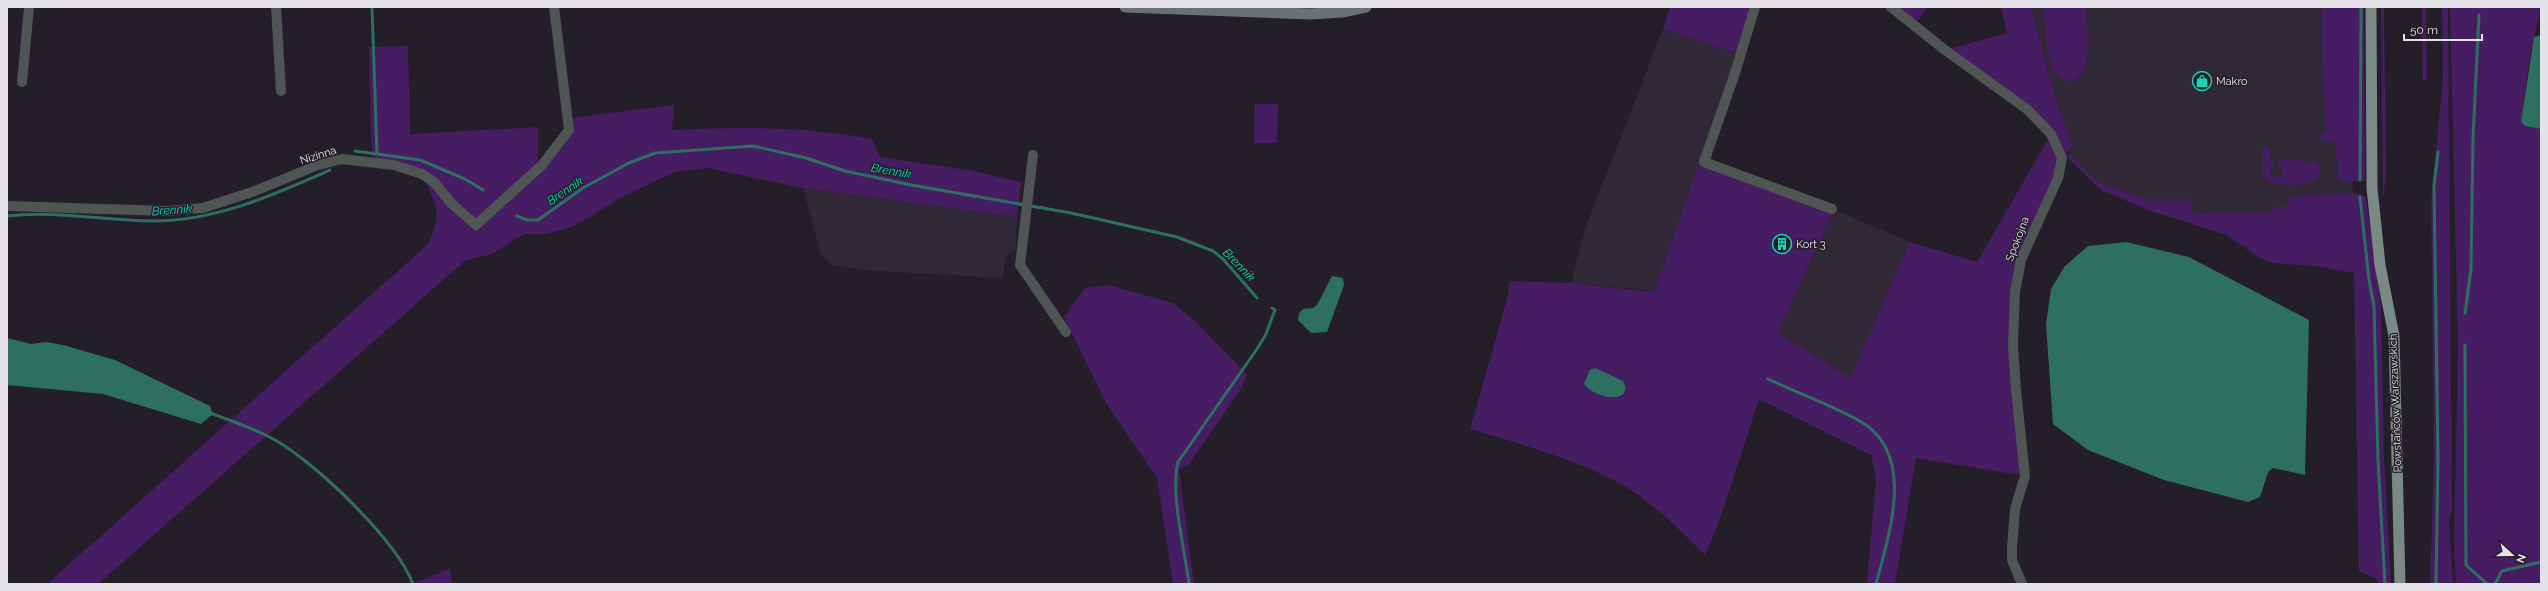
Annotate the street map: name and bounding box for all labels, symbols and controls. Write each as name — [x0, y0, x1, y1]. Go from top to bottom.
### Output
scale bar — [2404, 16, 2482, 42]
text: 50 m — [2410, 23, 2438, 37]
shop icon: Makro — [2191, 70, 2213, 92]
place label: Makro — [2216, 75, 2248, 88]
street label: Nizinna — [298, 144, 338, 167]
water label: Brennik — [870, 161, 913, 182]
water label: Brennik — [544, 174, 586, 208]
water label: Brennik — [151, 202, 193, 218]
street label: Spokojna — [2003, 215, 2032, 263]
building icon: Kort 3 — [1771, 233, 1793, 255]
place label: Kort 3 — [1796, 238, 1826, 251]
water label: Brennik — [1220, 246, 1258, 285]
street label: Powstańców Warszawskich — [2387, 333, 2404, 473]
north arrow — [2492, 535, 2532, 575]
text: N — [2513, 552, 2528, 565]

